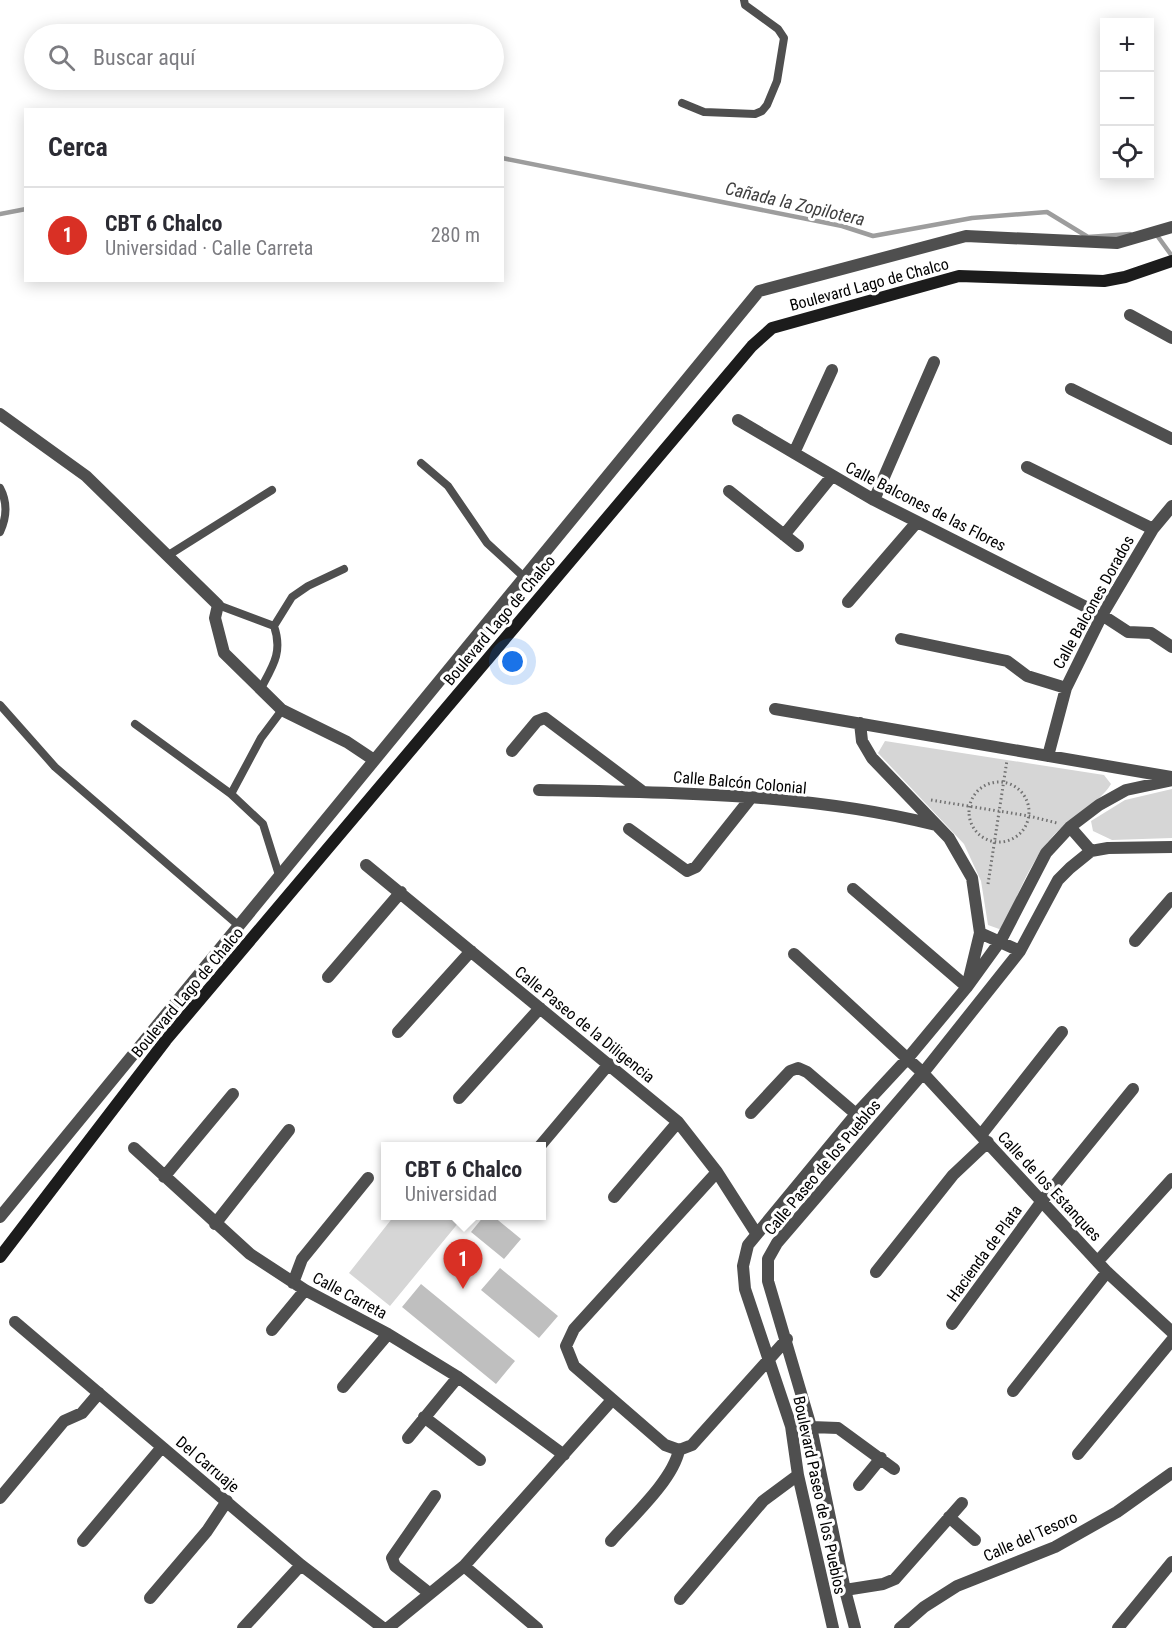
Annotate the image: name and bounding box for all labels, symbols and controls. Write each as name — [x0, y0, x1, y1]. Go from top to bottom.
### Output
map controls — [1100, 18, 1154, 180]
button: + — [1100, 18, 1154, 72]
search box — [24, 24, 504, 90]
icon: search — [45, 41, 78, 74]
text: Buscar aquí — [93, 45, 196, 70]
button: − — [1100, 72, 1154, 126]
button: locate — [1100, 126, 1154, 180]
text: Cerca — [48, 132, 108, 162]
water label: Cañada la Zopilotera — [723, 177, 867, 230]
text: CBT 6 Chalco — [105, 211, 222, 236]
text: 1 — [62, 223, 73, 247]
text: 280 m — [431, 223, 480, 247]
text: Universidad · Calle Carreta — [105, 236, 313, 260]
street label: Boulevard Lago de Chalco — [788, 254, 951, 315]
street label: Calle Balcones de las Flores — [842, 458, 1009, 555]
street label: Calle Balcones Dorados — [1049, 532, 1138, 672]
street label: Boulevard Lago de Chalco — [439, 551, 559, 689]
your location — [498, 647, 527, 676]
street label: Calle Balcón Colonial — [673, 767, 807, 798]
street label: Boulevard Lago de Chalco — [127, 923, 247, 1061]
street label: Calle Paseo de la Diligencia — [511, 962, 658, 1087]
street label: Calle Paseo de los Pueblos — [760, 1096, 885, 1239]
street label: Calle de los Estanques — [994, 1128, 1105, 1245]
popup — [381, 1142, 546, 1220]
text: CBT 6 Chalco — [405, 1157, 522, 1182]
text: Universidad — [405, 1182, 497, 1206]
street label: Hacienda de Plata — [943, 1201, 1026, 1305]
pin: 1 — [444, 1240, 482, 1289]
street label: Calle Carreta — [309, 1268, 390, 1323]
street label: Boulevard Paseo de los Pueblos — [789, 1394, 850, 1596]
street label: Del Carruaje — [172, 1432, 243, 1496]
street label: Calle del Tesoro — [980, 1507, 1080, 1566]

